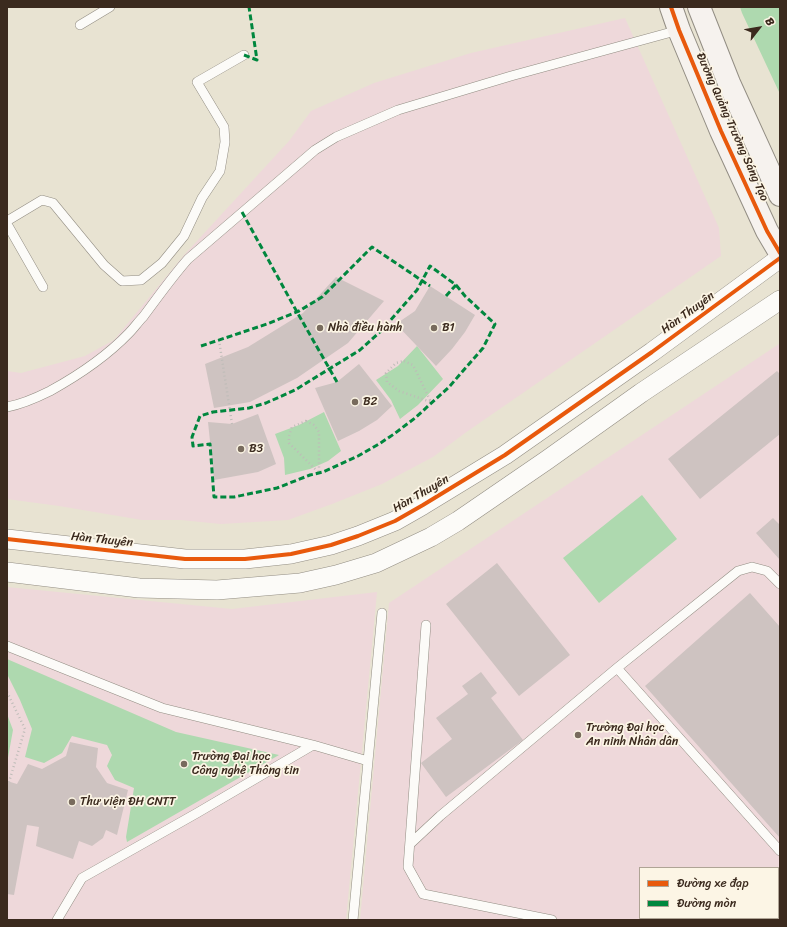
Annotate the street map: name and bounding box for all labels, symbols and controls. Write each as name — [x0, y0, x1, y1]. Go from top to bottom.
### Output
north arrow — [739, 8, 779, 48]
text: B — [760, 14, 780, 29]
street label: Đường Quảng Trường Sáng Tạo — [693, 51, 771, 203]
street label: Hàn Thuyên — [659, 289, 717, 337]
place label: Nhà điều hành — [328, 321, 402, 335]
place label: B1 — [442, 321, 455, 335]
marker: Nhà điều hành — [315, 323, 325, 333]
marker: B1 — [429, 323, 439, 333]
place label: B2 — [363, 395, 377, 409]
marker: B2 — [350, 397, 360, 407]
place label: B3 — [249, 442, 263, 456]
marker: B3 — [236, 444, 246, 454]
street label: Hàn Thuyên — [390, 472, 452, 516]
street label: Hàn Thuyên — [70, 530, 134, 550]
place label: Trường Đại học An ninh Nhân dân — [586, 721, 678, 749]
marker: Trường Đại học An ninh Nhân dân — [573, 730, 583, 740]
place label: Trường Đại học Công nghệ Thông tin — [192, 750, 299, 778]
marker: Trường Đại học Công nghệ Thông tin — [179, 759, 189, 769]
place label: Thư viện ĐH CNTT — [80, 795, 176, 809]
marker: Thư viện ĐH CNTT — [67, 797, 77, 807]
legend — [639, 867, 779, 919]
text: Đường xe đạp — [677, 872, 748, 894]
text: Đường mòn — [677, 892, 736, 914]

